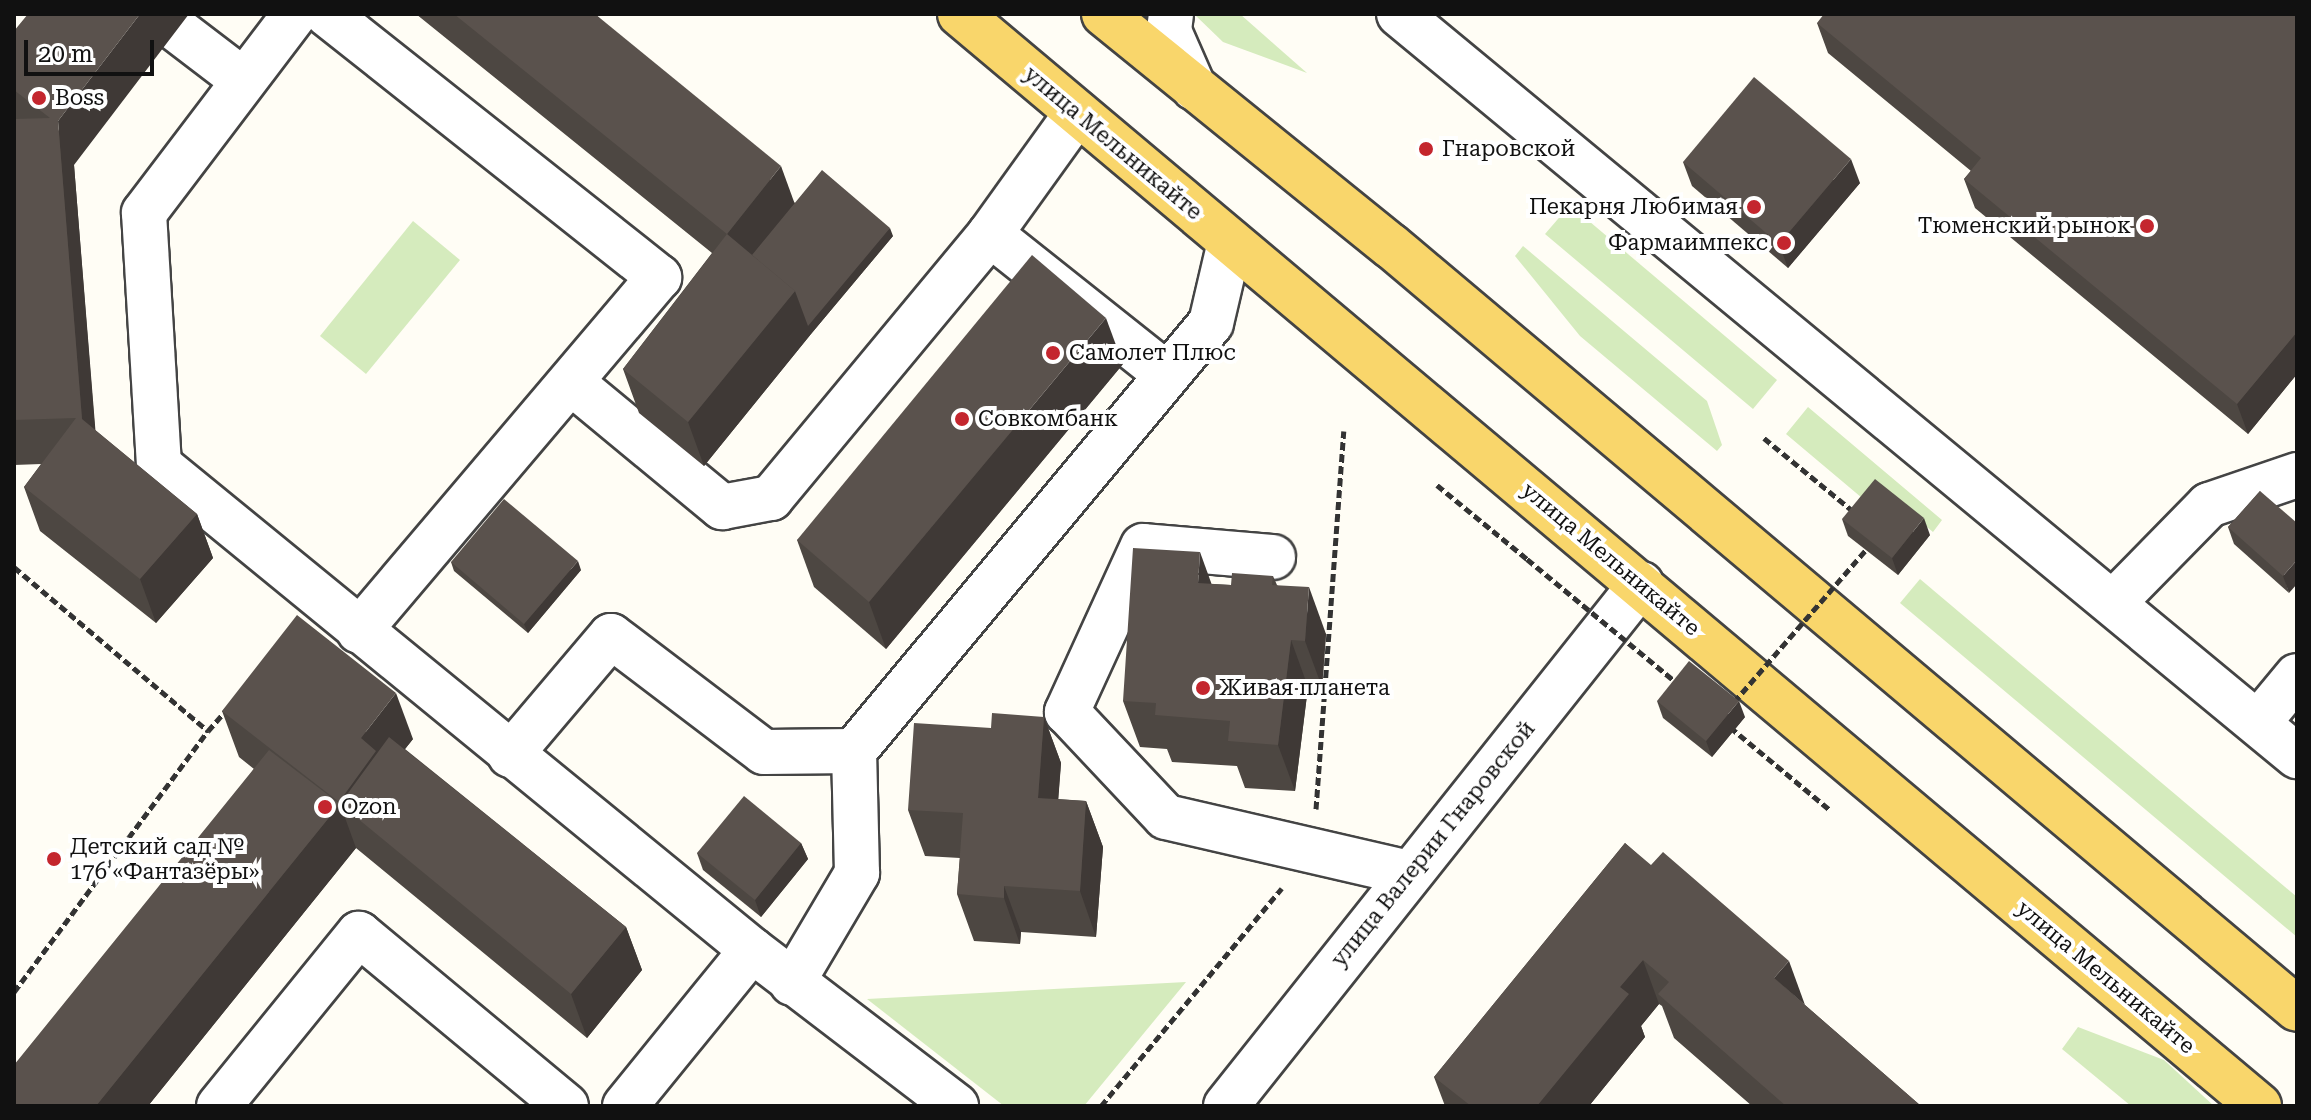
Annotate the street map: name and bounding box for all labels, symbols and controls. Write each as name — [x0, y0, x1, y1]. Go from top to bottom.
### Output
scale bar — [28, 24, 158, 74]
text: 20 m — [38, 40, 93, 68]
street label: улица Мельникайте — [1019, 61, 1207, 225]
place label: Boss — [55, 85, 104, 111]
marker: Boss — [30, 89, 48, 107]
place label: Гнаровской — [1442, 136, 1575, 162]
marker: Гнаровской — [1417, 140, 1435, 158]
place label: Пекарня Любимая — [1529, 194, 1738, 220]
marker: Пекарня Любимая — [1745, 198, 1763, 216]
place label: Тюменский рынок — [1918, 213, 2131, 239]
marker: Тюменский рынок — [2138, 217, 2156, 235]
place label: Фармаимпекс — [1608, 230, 1768, 256]
marker: Фармаимпекс — [1775, 234, 1793, 252]
place label: Самолет Плюс — [1069, 340, 1236, 366]
marker: Самолет Плюс — [1044, 344, 1062, 362]
place label: Совкомбанк — [978, 406, 1118, 432]
marker: Совкомбанк — [953, 410, 971, 428]
street label: улица Мельникайте — [1517, 477, 1705, 641]
place label: Живая планета — [1219, 675, 1390, 701]
marker: Живая планета — [1194, 679, 1212, 697]
street label: улица Валерии Гнаровской — [1326, 716, 1540, 972]
place label: Ozon — [341, 794, 397, 820]
marker: Ozon — [316, 798, 334, 816]
place label: Детский сад № 176 «Фантазёры» — [70, 833, 260, 884]
marker: Детский сад № 176 «Фантазёры» — [45, 850, 63, 868]
street label: улица Мельникайте — [2012, 895, 2200, 1059]

